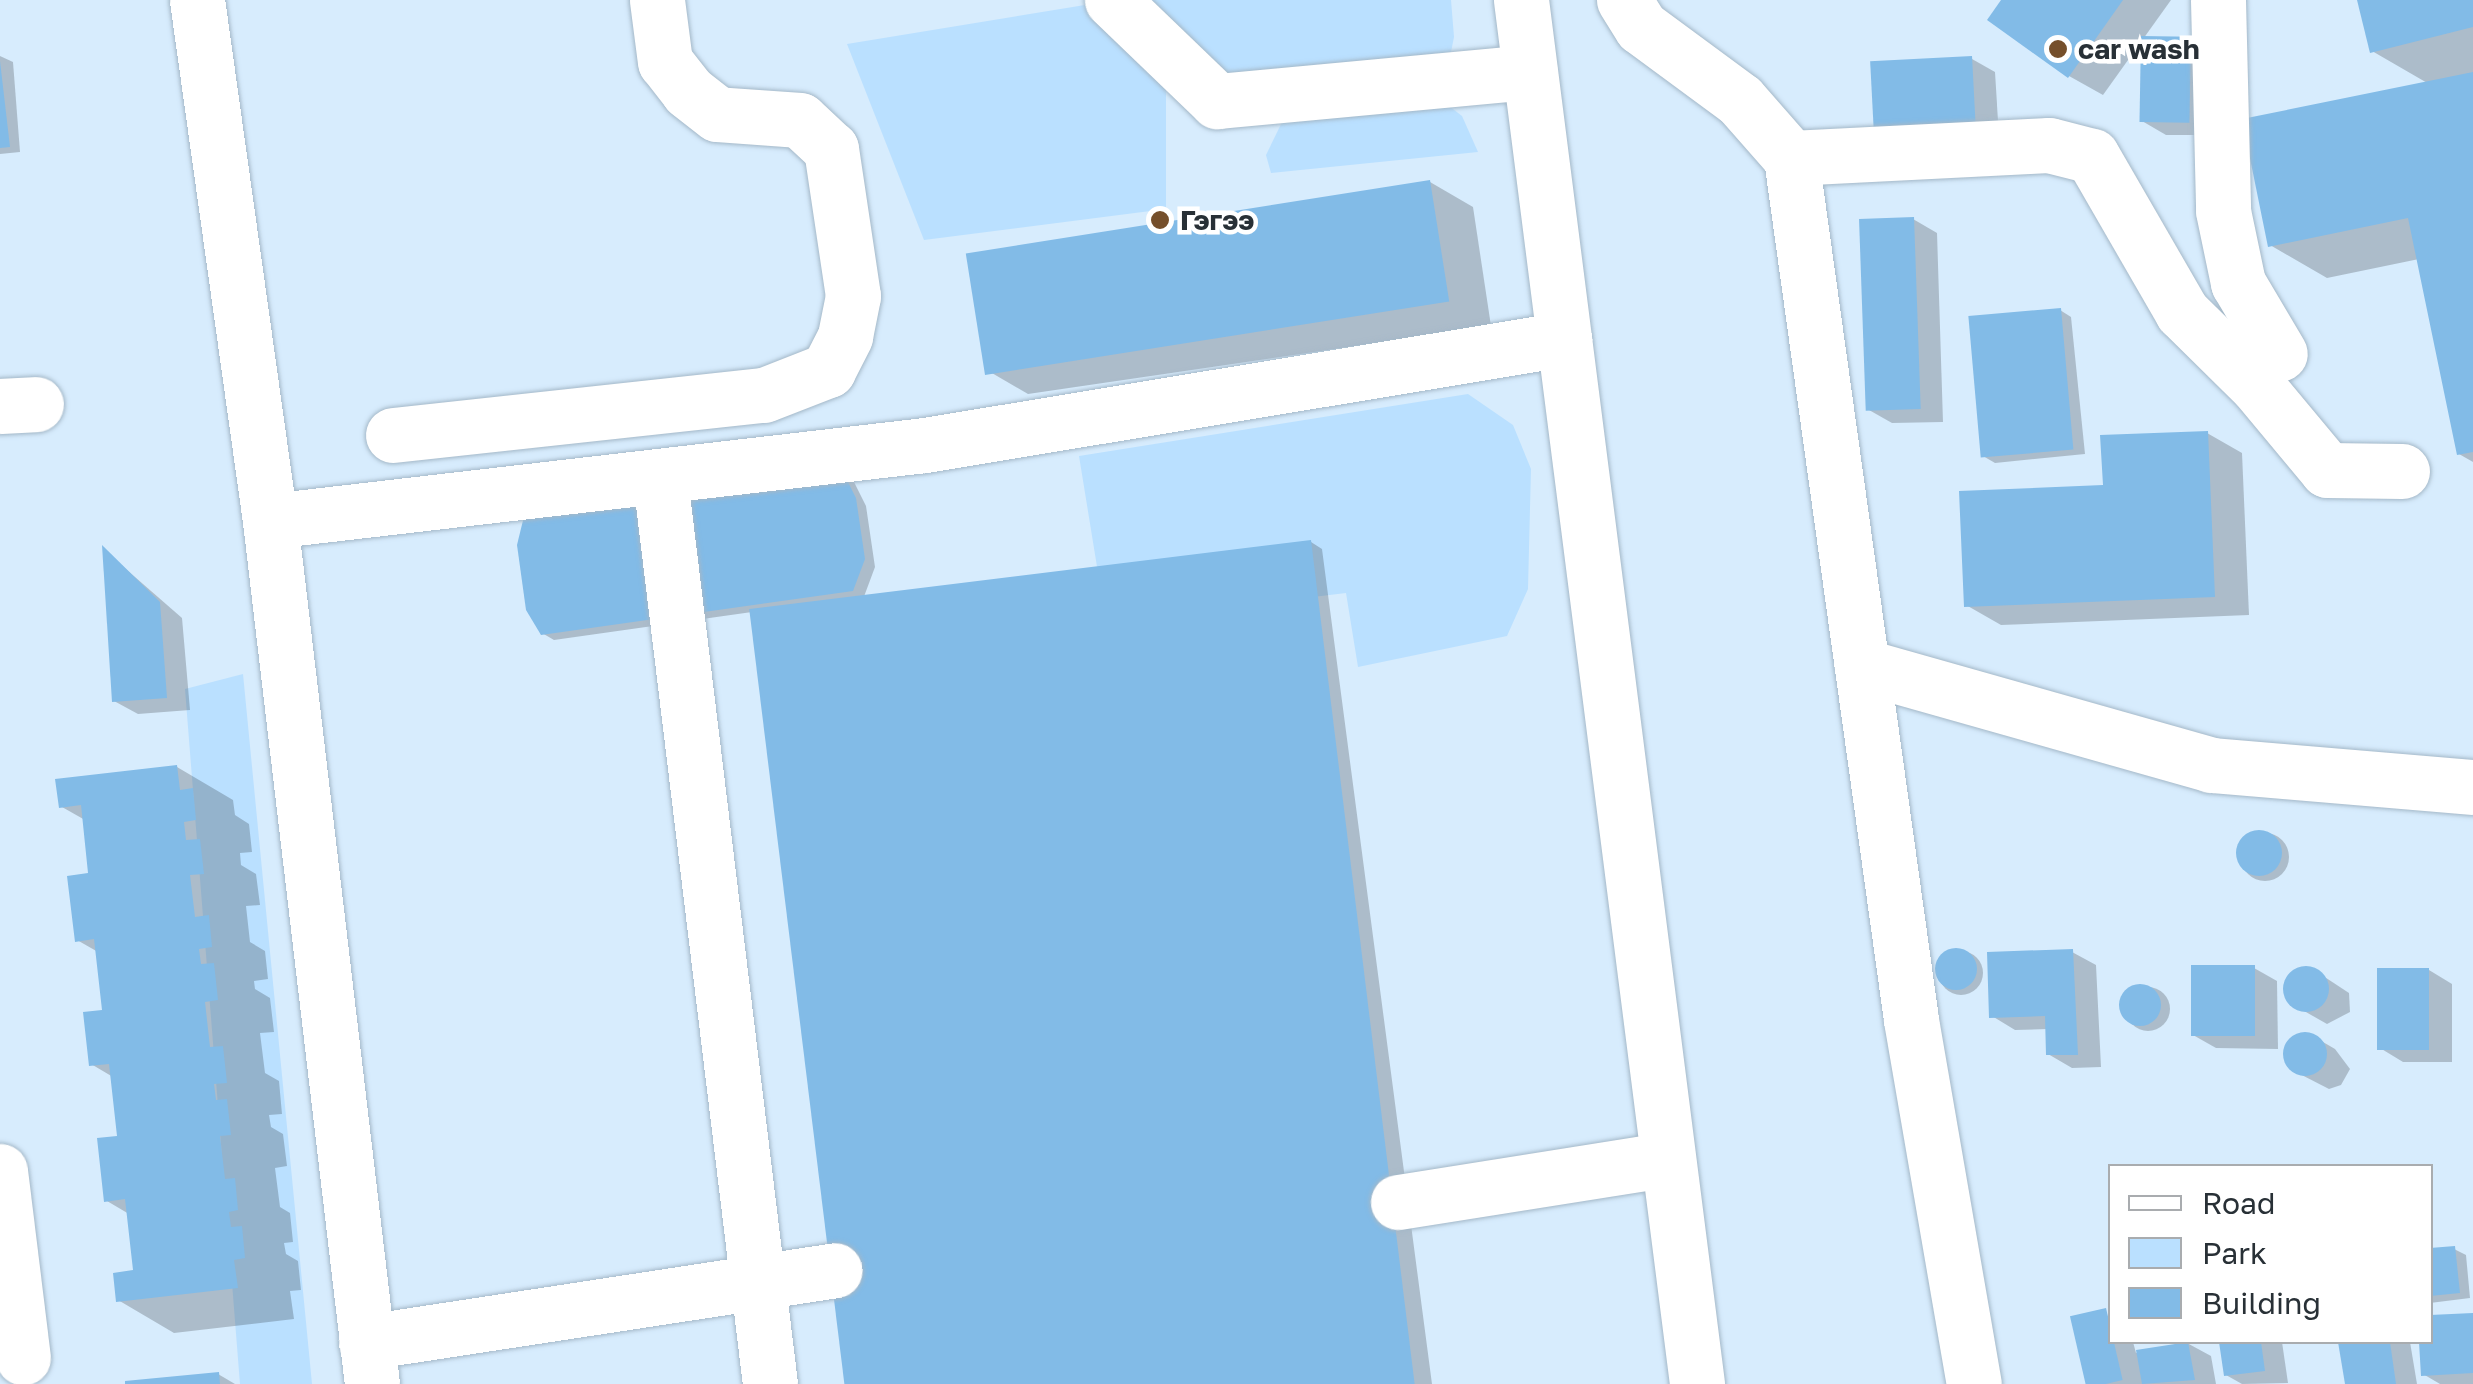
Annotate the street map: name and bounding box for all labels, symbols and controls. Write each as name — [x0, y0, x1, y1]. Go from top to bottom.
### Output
place label: car wash — [2078, 32, 2200, 66]
marker: car wash — [2047, 38, 2069, 60]
place label: Гэгээ — [1180, 203, 1254, 237]
marker: Гэгээ — [1149, 209, 1171, 231]
legend — [2108, 1164, 2433, 1344]
text: Road — [2202, 1185, 2276, 1221]
text: Park — [2202, 1235, 2267, 1271]
text: Building — [2202, 1285, 2321, 1321]

